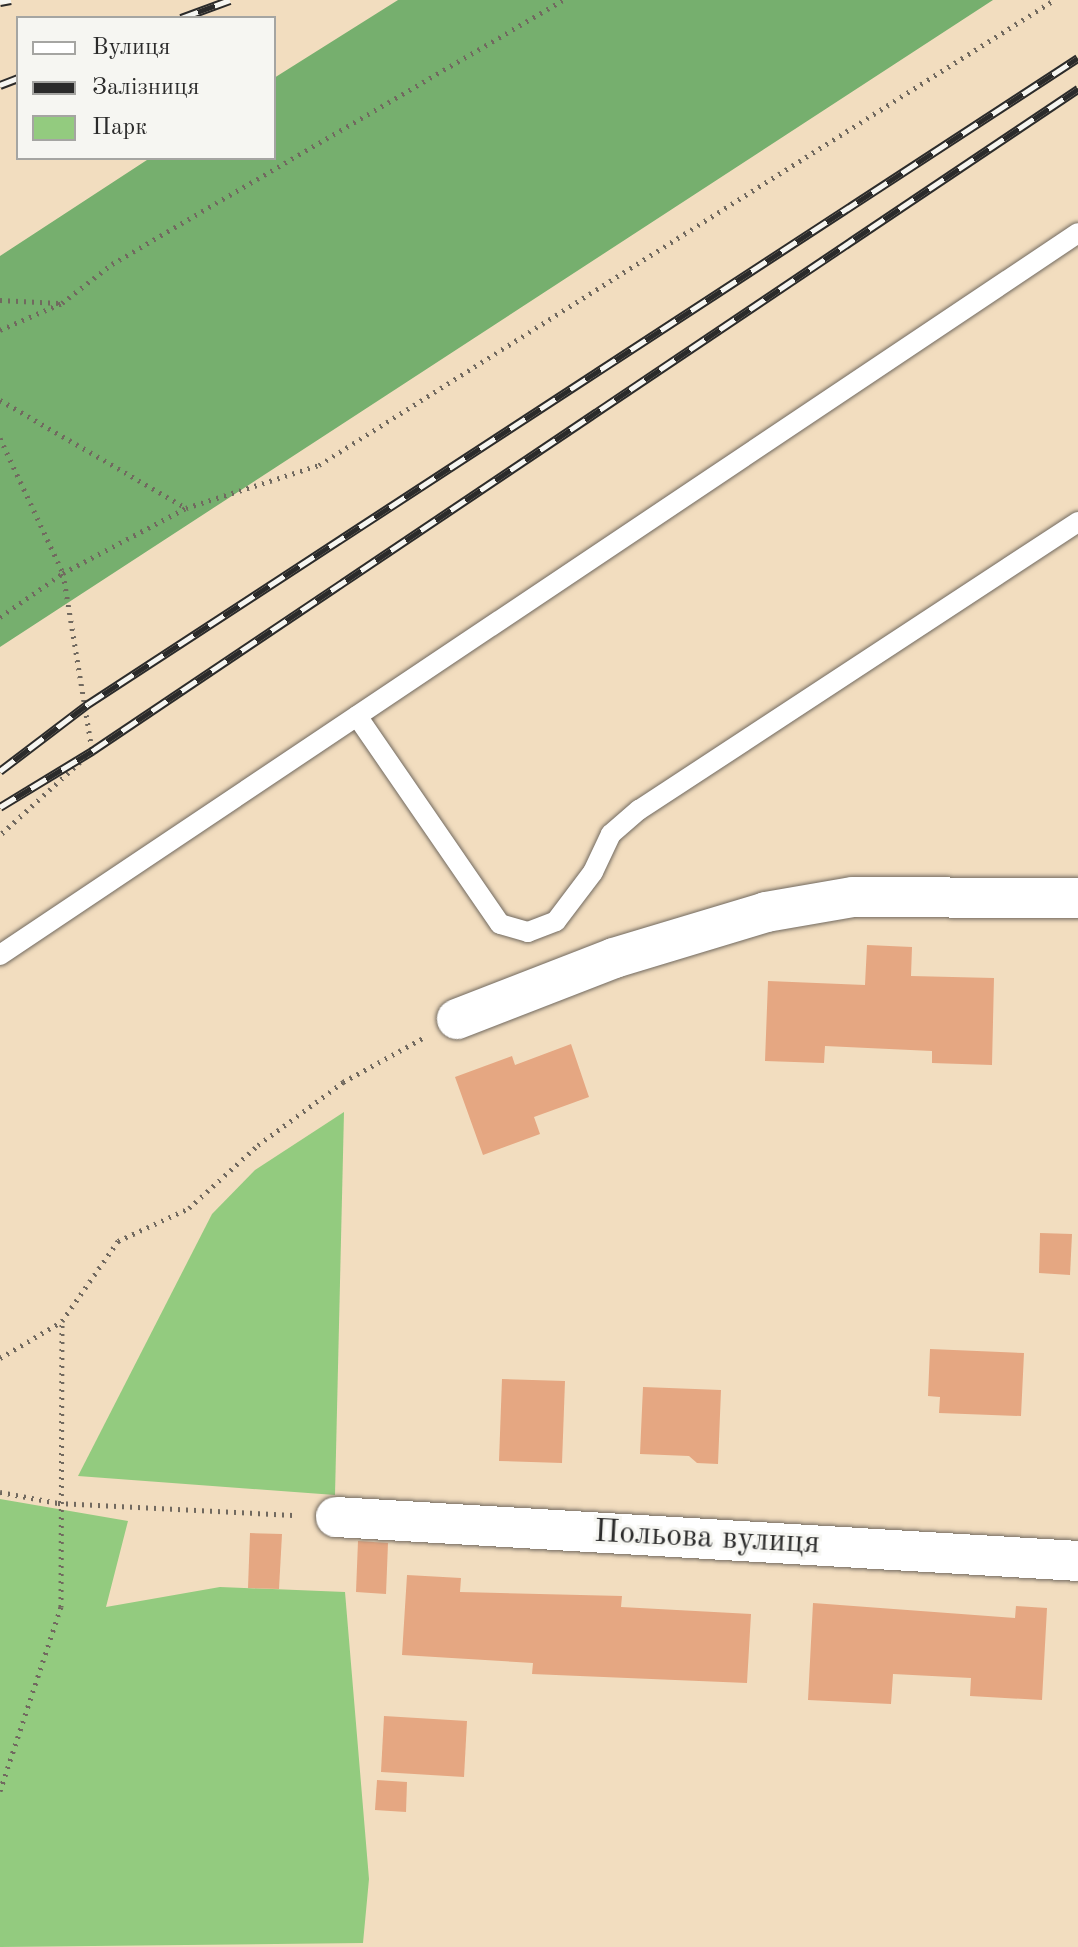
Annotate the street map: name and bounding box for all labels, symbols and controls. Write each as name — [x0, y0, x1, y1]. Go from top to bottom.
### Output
legend — [16, 16, 276, 160]
text: Вулиця — [92, 36, 171, 60]
text: Залізниця — [92, 76, 200, 100]
text: Парк — [92, 116, 147, 140]
street label: Польова вулиця — [593, 1514, 821, 1564]

